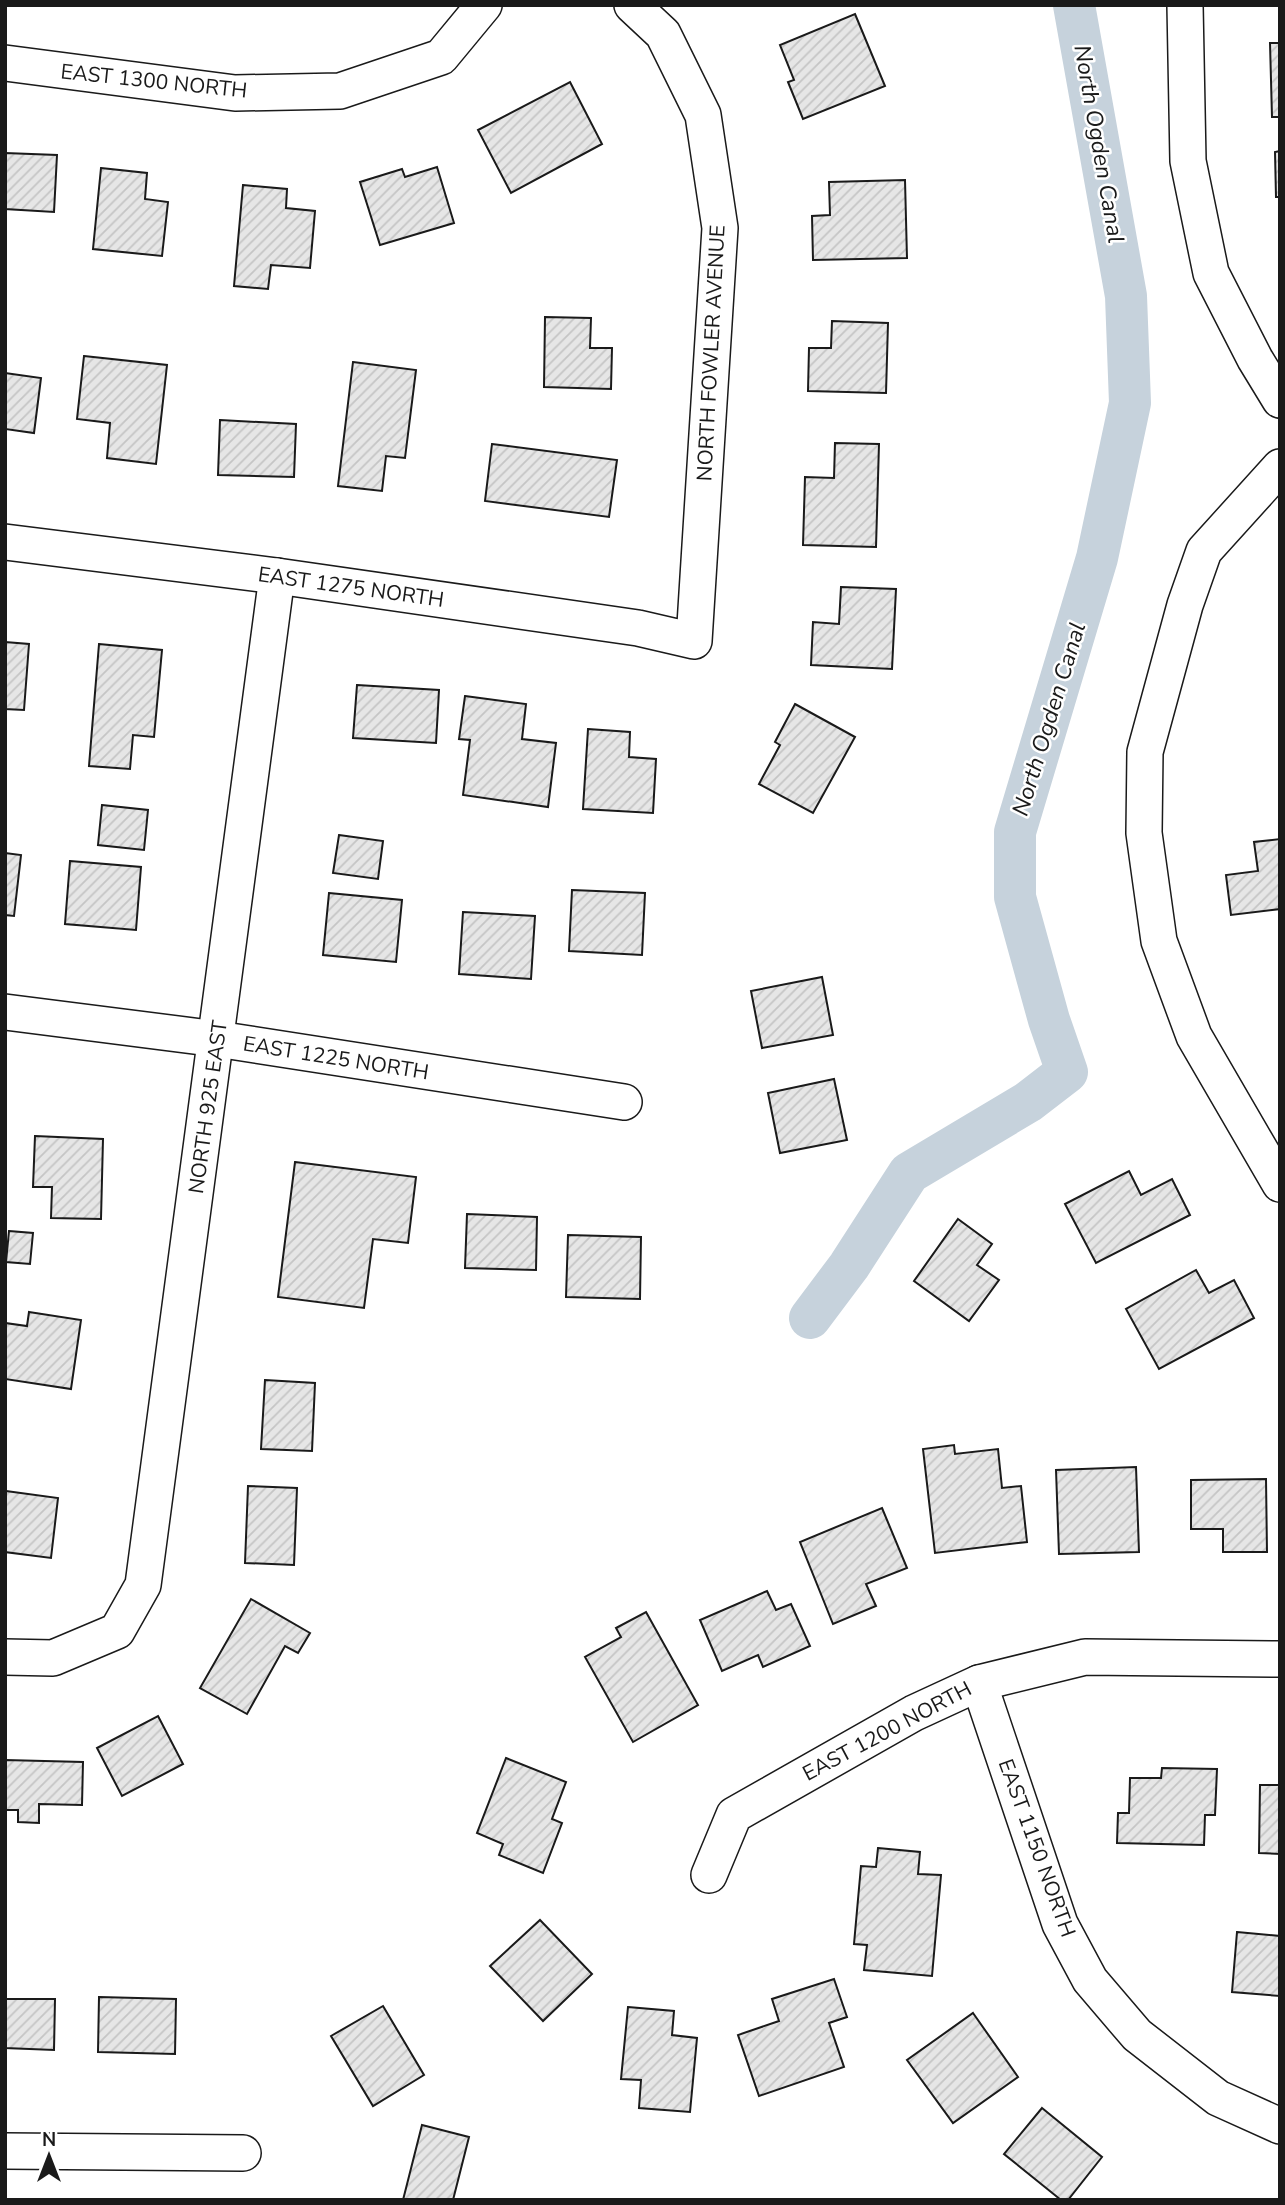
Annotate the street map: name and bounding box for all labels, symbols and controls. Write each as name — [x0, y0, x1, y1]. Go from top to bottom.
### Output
water label: North Ogden Canal — [1066, 42, 1132, 246]
street label: EAST 1300 NORTH — [59, 57, 249, 105]
street label: NORTH FOWLER AVENUE — [690, 224, 732, 482]
street label: EAST 1275 NORTH — [256, 560, 446, 614]
water label: North Ogden Canal — [1005, 618, 1093, 820]
street label: NORTH 925 EAST — [182, 1018, 234, 1196]
street label: EAST 1225 NORTH — [241, 1030, 431, 1086]
street label: EAST 1200 NORTH — [798, 1675, 976, 1787]
street label: EAST 1150 NORTH — [992, 1755, 1082, 1941]
north arrow — [14, 2121, 84, 2191]
text: N — [42, 2127, 56, 2153]

